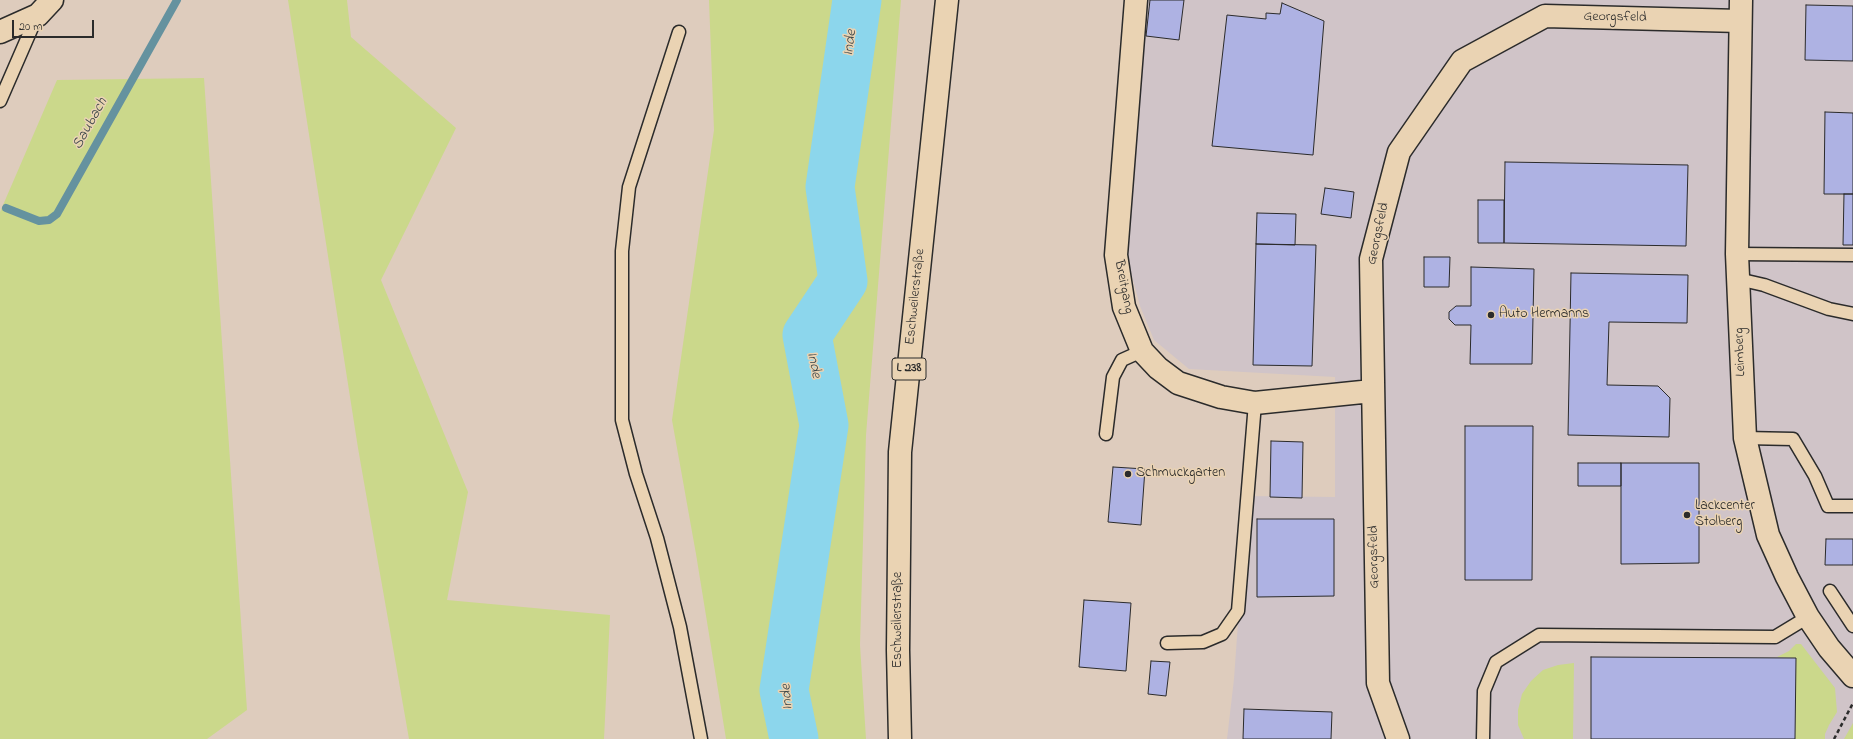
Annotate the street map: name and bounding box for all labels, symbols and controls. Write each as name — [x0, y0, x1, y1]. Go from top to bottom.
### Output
street label: Georgsfeld — [1583, 9, 1647, 27]
scale bar — [14, 12, 96, 38]
text: 20 m — [19, 18, 42, 36]
water label: Inde — [840, 29, 862, 57]
water label: Saubach — [70, 95, 112, 153]
street label: Georgsfeld — [1364, 201, 1394, 267]
street label: Eschweilerstraße — [903, 248, 929, 346]
street label: Breitgang — [1110, 259, 1136, 315]
place label: Auto Hermanns — [1499, 307, 1589, 323]
marker: Auto Hermanns — [1486, 310, 1496, 320]
street label: Leimberg — [1732, 327, 1750, 377]
water label: Inde — [802, 350, 824, 380]
road number: L 238 — [892, 358, 926, 380]
place label: Schmuckgarten — [1136, 466, 1225, 482]
marker: Schmuckgarten — [1123, 469, 1133, 479]
place label: Lackcenter Stolberg — [1695, 499, 1755, 532]
marker: Lackcenter Stolberg — [1682, 510, 1692, 520]
street label: Georgsfeld — [1366, 525, 1384, 589]
street label: Eschweilerstraße — [891, 572, 907, 668]
water label: Inde — [778, 683, 798, 711]

